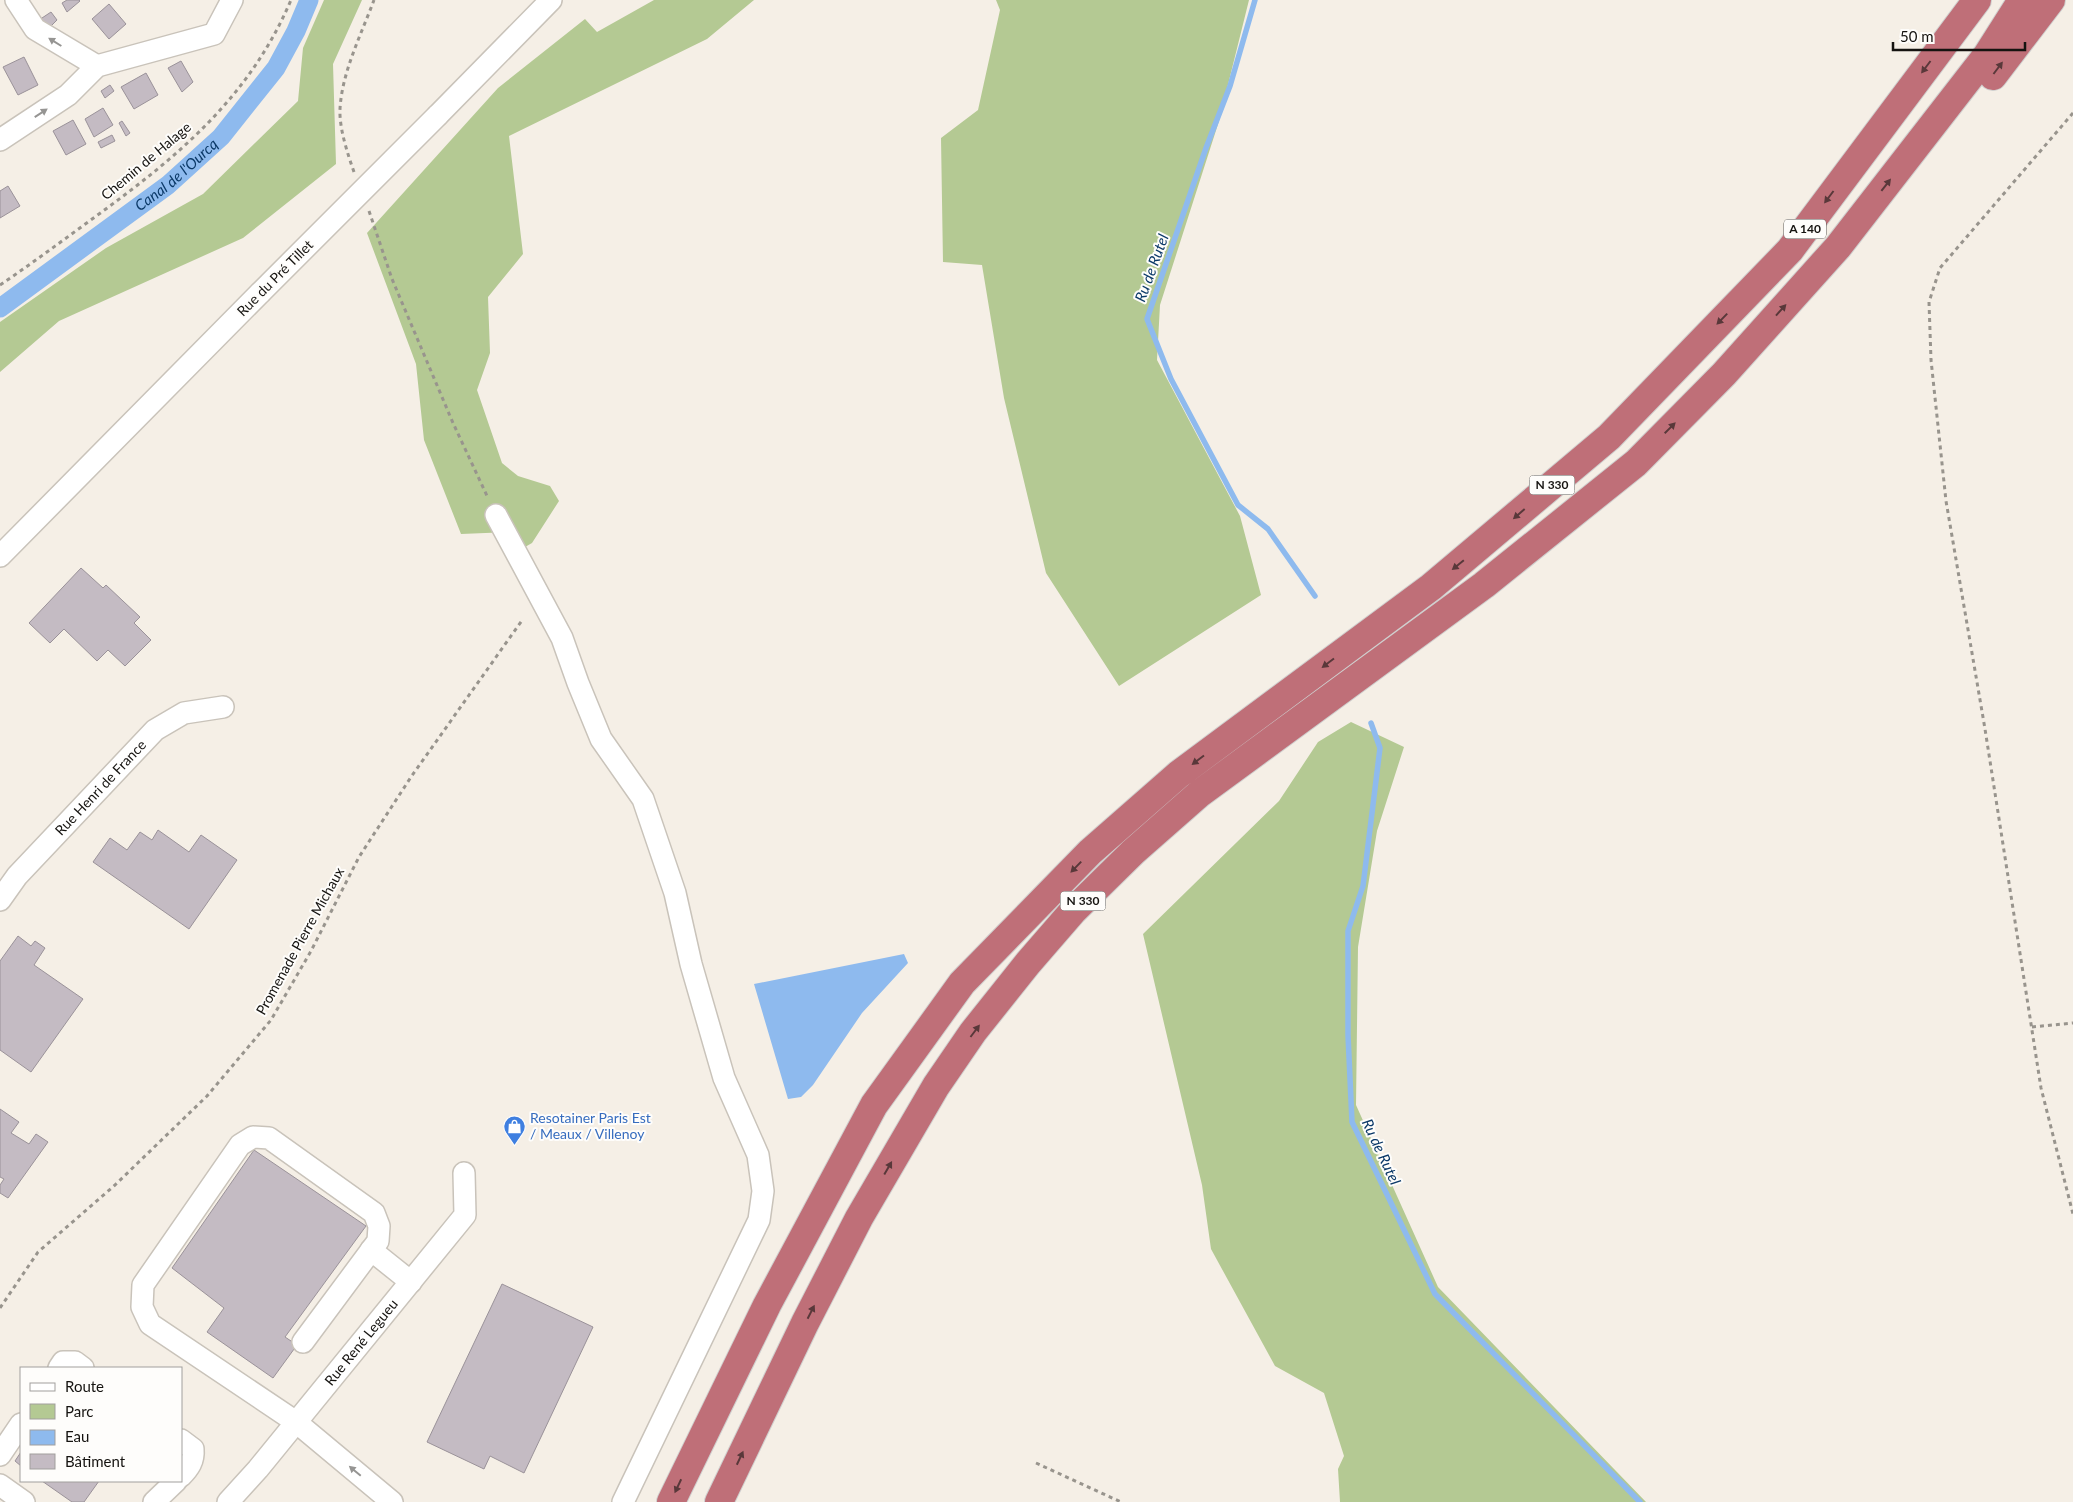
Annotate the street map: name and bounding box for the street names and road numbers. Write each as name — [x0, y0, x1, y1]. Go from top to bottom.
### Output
street label: Chemin de Halage — [97, 118, 194, 203]
road number: A 140 — [1784, 220, 1826, 238]
street label: Rue du Pré Tillet — [233, 236, 316, 319]
road number: N 330 — [1530, 476, 1574, 494]
street label: Rue Henri de France — [51, 736, 149, 839]
street label: Promenade Pierre Michaux — [252, 864, 347, 1017]
road number: N 330 — [1060, 891, 1106, 910]
street label: Rue René Legueu — [321, 1295, 401, 1389]

